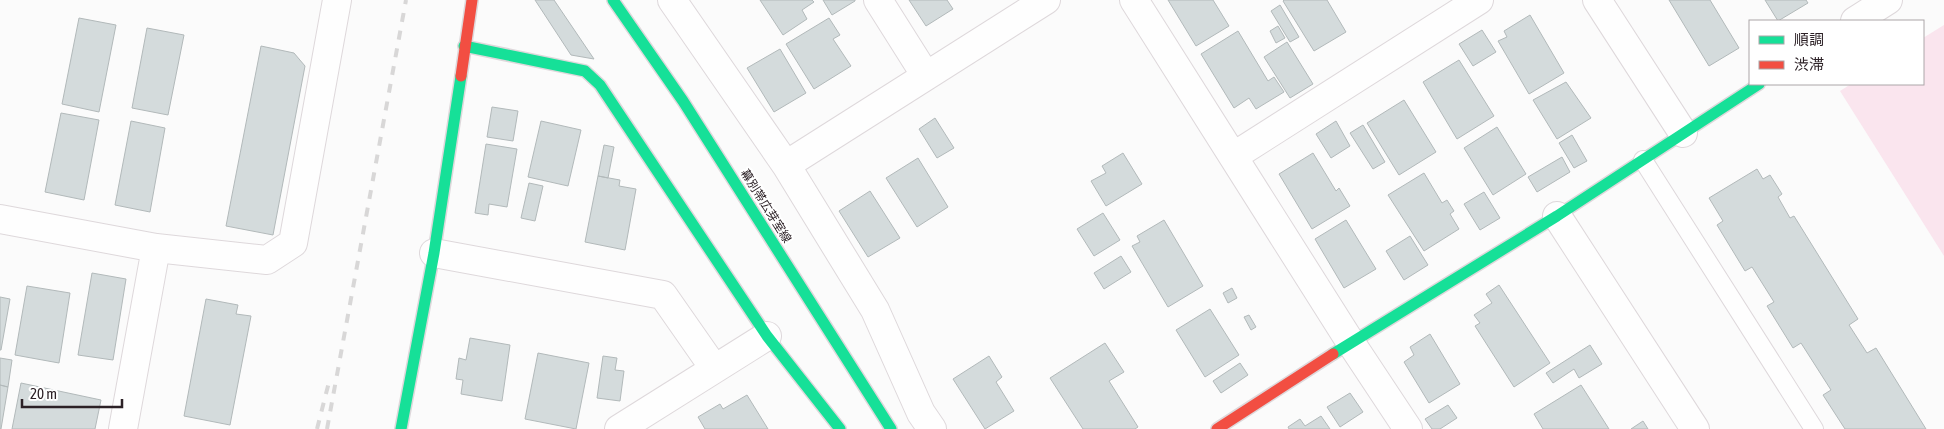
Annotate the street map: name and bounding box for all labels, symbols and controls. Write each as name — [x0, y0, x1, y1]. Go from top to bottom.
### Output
legend — [1749, 20, 1924, 85]
text: 順調 — [1794, 31, 1824, 48]
text: 渋滞 — [1794, 56, 1824, 73]
street label: 幕別帯広芽室線 — [738, 167, 794, 245]
scale bar — [22, 376, 122, 408]
text: 20 m — [30, 385, 57, 402]

